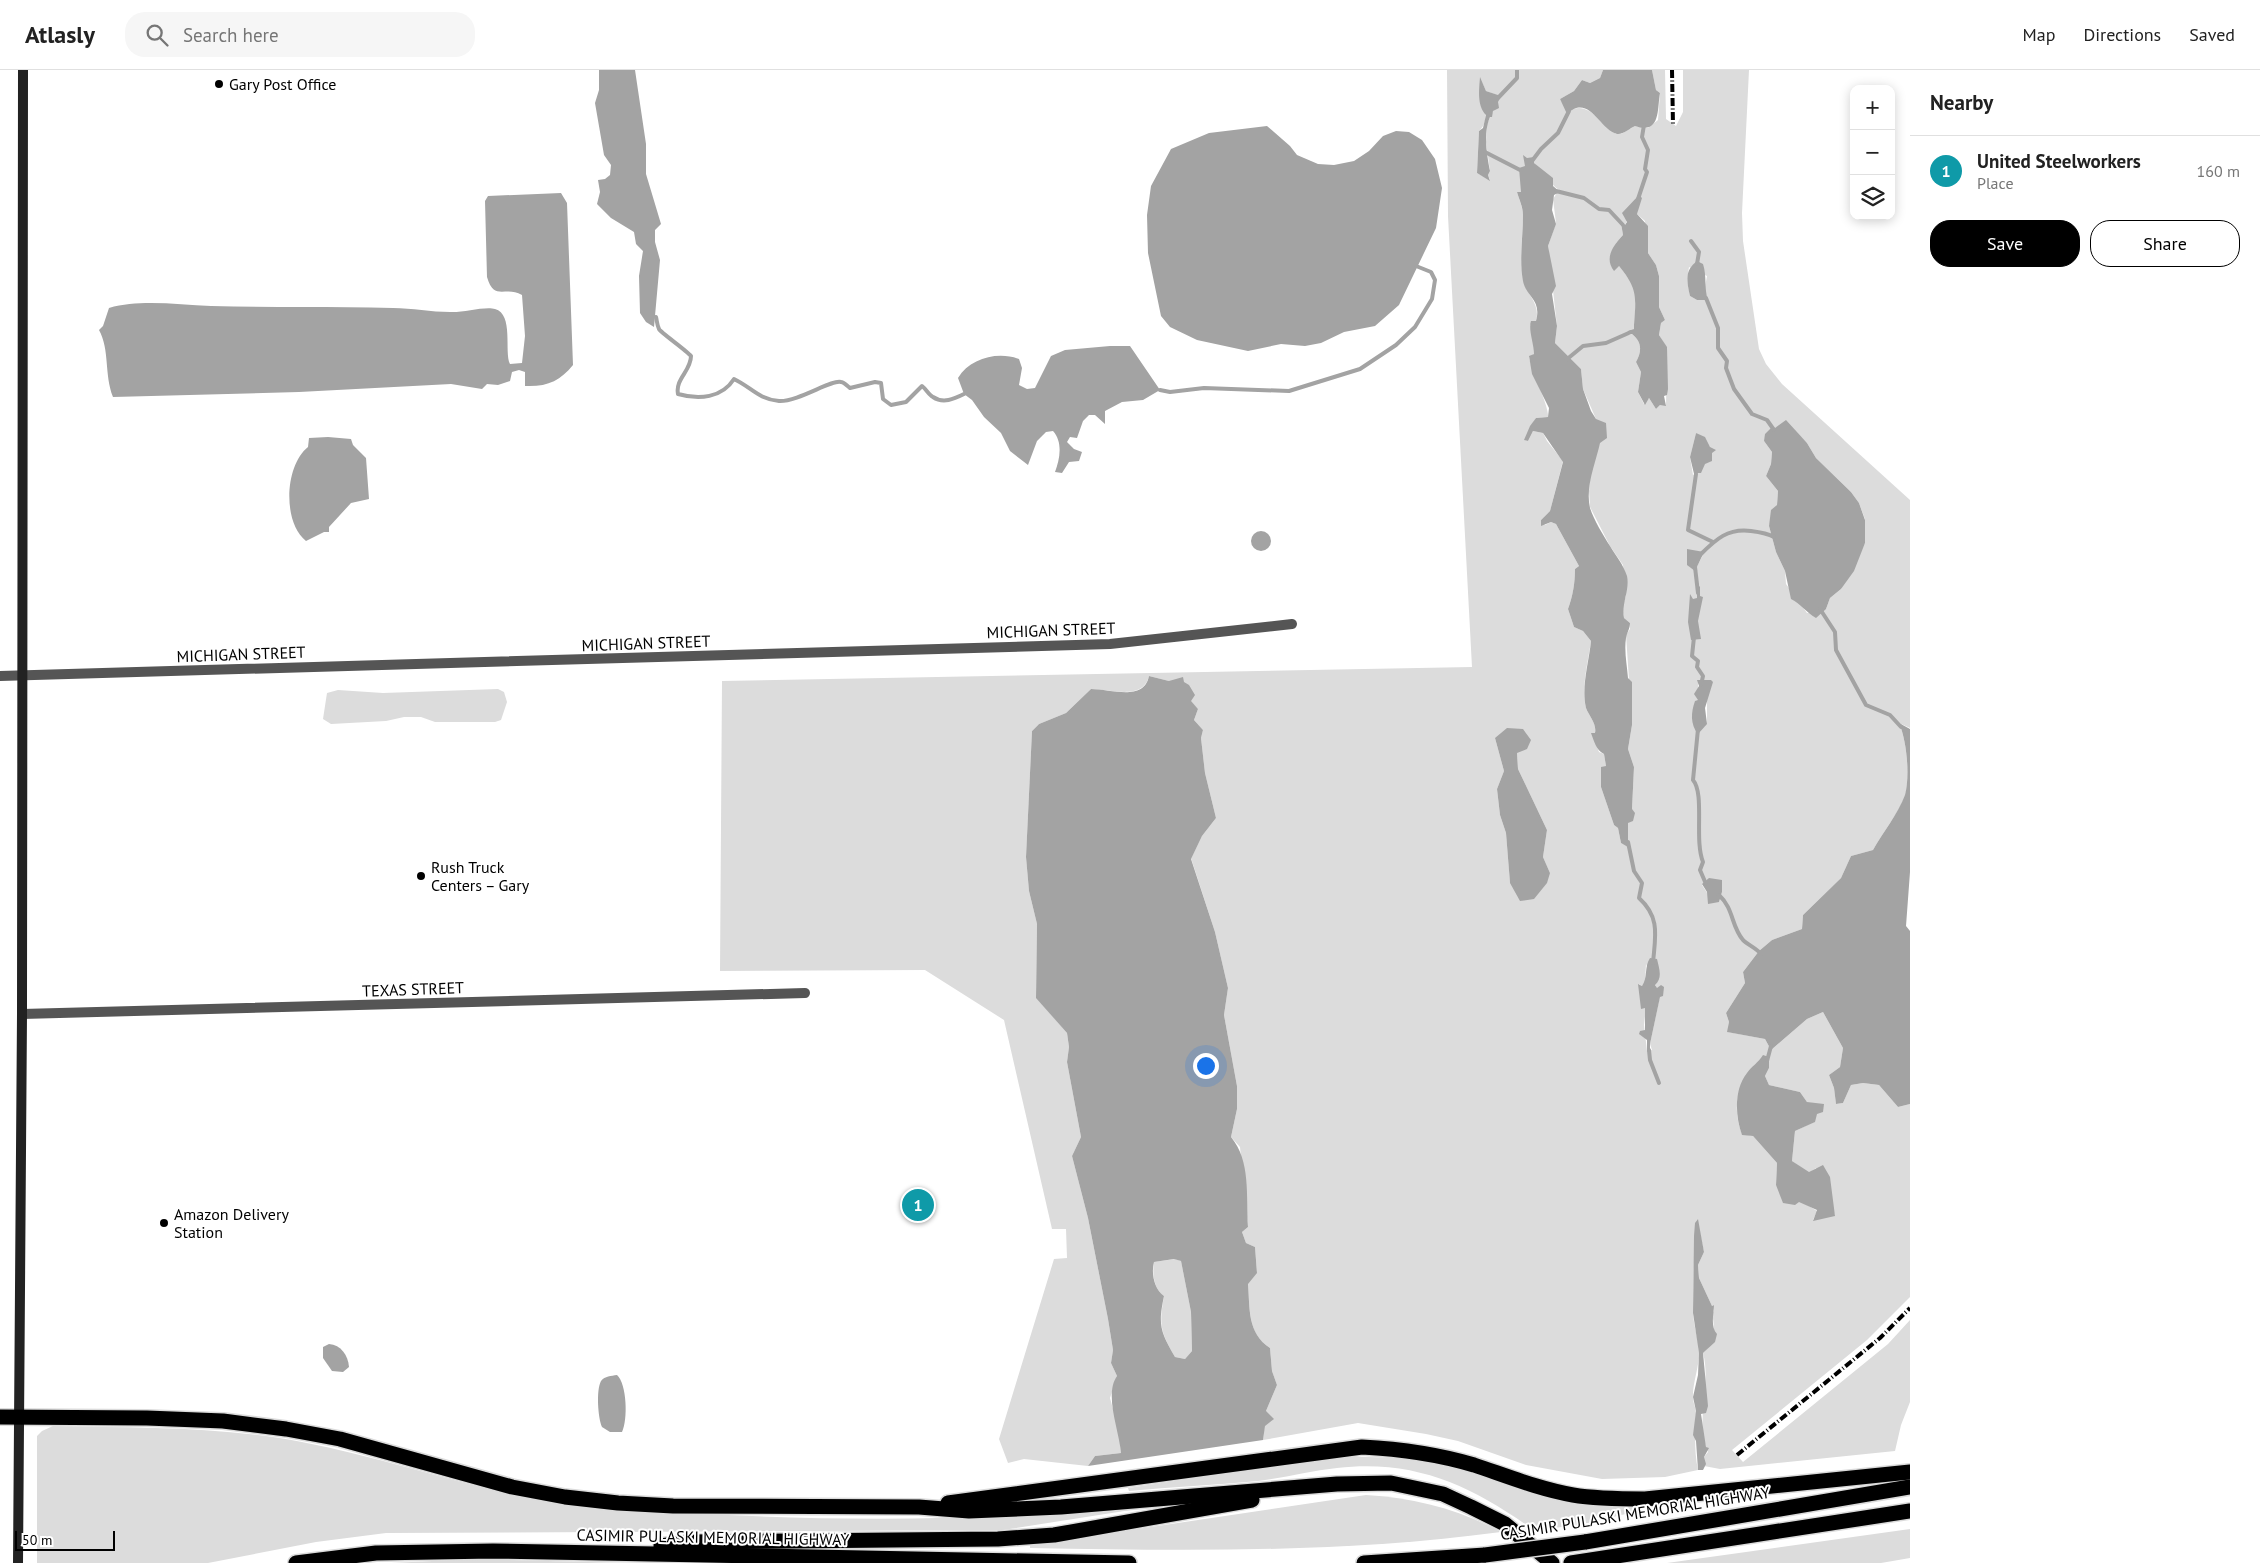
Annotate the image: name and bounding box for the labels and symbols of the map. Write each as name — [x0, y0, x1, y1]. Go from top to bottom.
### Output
place label: Gary Post Office — [229, 74, 336, 94]
marker: Gary Post Office — [213, 78, 225, 90]
street label: MICHIGAN STREET — [986, 618, 1116, 642]
street label: MICHIGAN STREET — [581, 631, 711, 655]
street label: MICHIGAN STREET — [176, 642, 306, 666]
place label: Rush Truck Centers – Gary — [431, 857, 530, 895]
marker: Rush Truck Centers – Gary — [415, 870, 427, 882]
street label: TEXAS STREET — [362, 977, 464, 1001]
your location — [1193, 1053, 1219, 1079]
pin: 1 — [902, 1186, 934, 1224]
place label: Amazon Delivery Station — [174, 1204, 289, 1242]
marker: Amazon Delivery Station — [158, 1217, 170, 1229]
street label: CASIMIR PULASKI MEMORIAL HIGHWAY — [1499, 1482, 1771, 1544]
street label: CASIMIR PULASKI MEMORIAL HIGHWAY — [576, 1525, 850, 1549]
scale bar — [15, 1528, 115, 1551]

